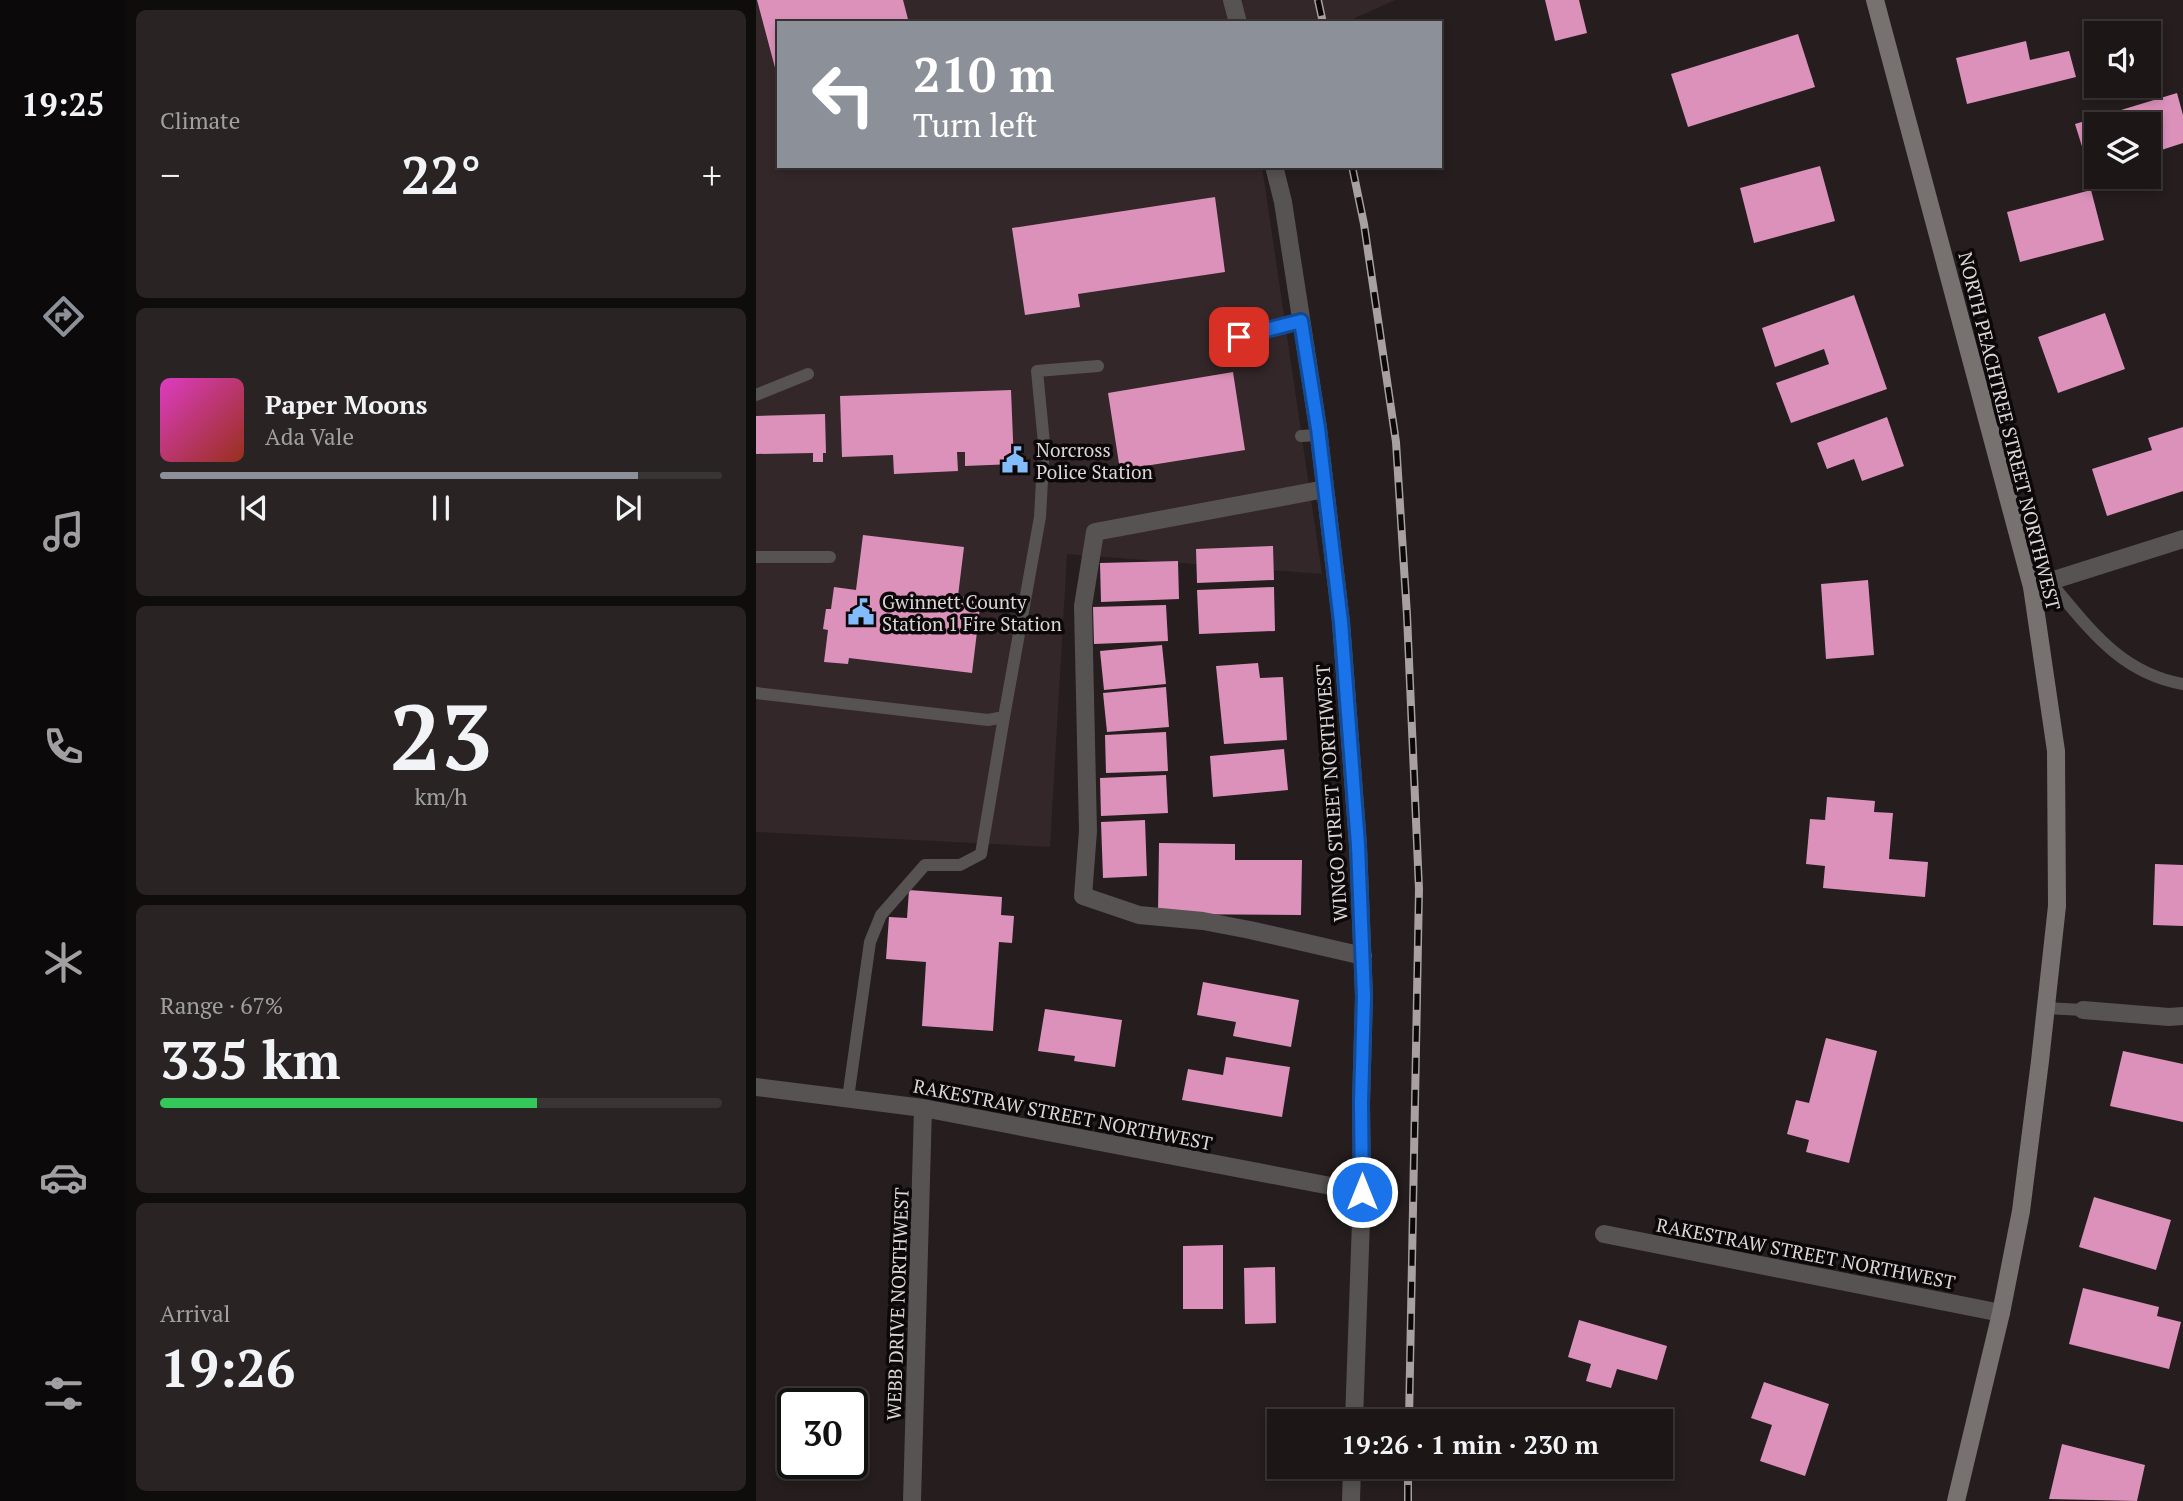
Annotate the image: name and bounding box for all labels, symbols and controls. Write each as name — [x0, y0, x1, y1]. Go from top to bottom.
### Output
map controls — [2084, 21, 2161, 189]
button: sound — [2084, 21, 2161, 98]
text: 210 m — [913, 41, 1055, 106]
icon: left — [798, 49, 889, 140]
text: 19:25 — [21, 83, 105, 125]
text: Turn left — [913, 104, 1037, 146]
text: Climate — [160, 105, 240, 136]
button: layers — [2084, 112, 2161, 189]
text: 22° — [401, 140, 481, 209]
text: − — [160, 150, 180, 200]
text: + — [702, 150, 722, 200]
street label: NORTH PEACHTREE STREET NORTHWEST — [1953, 249, 2067, 613]
icon: directions — [39, 292, 88, 341]
pin — [1209, 307, 1269, 367]
icon: arrive — [1220, 318, 1258, 356]
text: Paper Moons — [265, 387, 428, 421]
text: Ada Vale — [265, 421, 354, 452]
place label: Norcross Police Station — [1036, 437, 1153, 484]
public building icon: Norcross Police Station — [1000, 445, 1030, 475]
icon: previous — [235, 489, 273, 527]
icon: pause — [422, 489, 460, 527]
icon: next — [609, 489, 647, 527]
icon: music — [39, 507, 88, 556]
place label: Gwinnett County Station 1 Fire Station — [882, 589, 1062, 636]
public building icon: Gwinnett County Station 1 Fire Station — [846, 597, 876, 627]
street label: WINGO STREET NORTHWEST — [1310, 663, 1352, 923]
text: 23 — [390, 675, 492, 796]
icon: phone — [39, 722, 88, 771]
text: km/h — [414, 781, 468, 812]
icon: climate — [39, 938, 88, 987]
text: Range · 67% — [160, 990, 283, 1021]
text: 335 km — [160, 1025, 341, 1094]
street label: RAKESTRAW STREET NORTHWEST — [911, 1073, 1215, 1155]
icon: car — [39, 1153, 88, 1202]
position arrow — [1325, 1155, 1399, 1229]
street label: WEBB DRIVE NORTHWEST — [880, 1187, 914, 1421]
street label: RAKESTRAW STREET NORTHWEST — [1654, 1212, 1958, 1294]
text: Arrival — [160, 1298, 231, 1329]
text: 19:26 — [160, 1333, 295, 1402]
icon: filters — [39, 1369, 88, 1418]
speed limit sign: 30 — [777, 1388, 868, 1479]
text: 19:26 · 1 min · 230 m — [1341, 1427, 1599, 1461]

